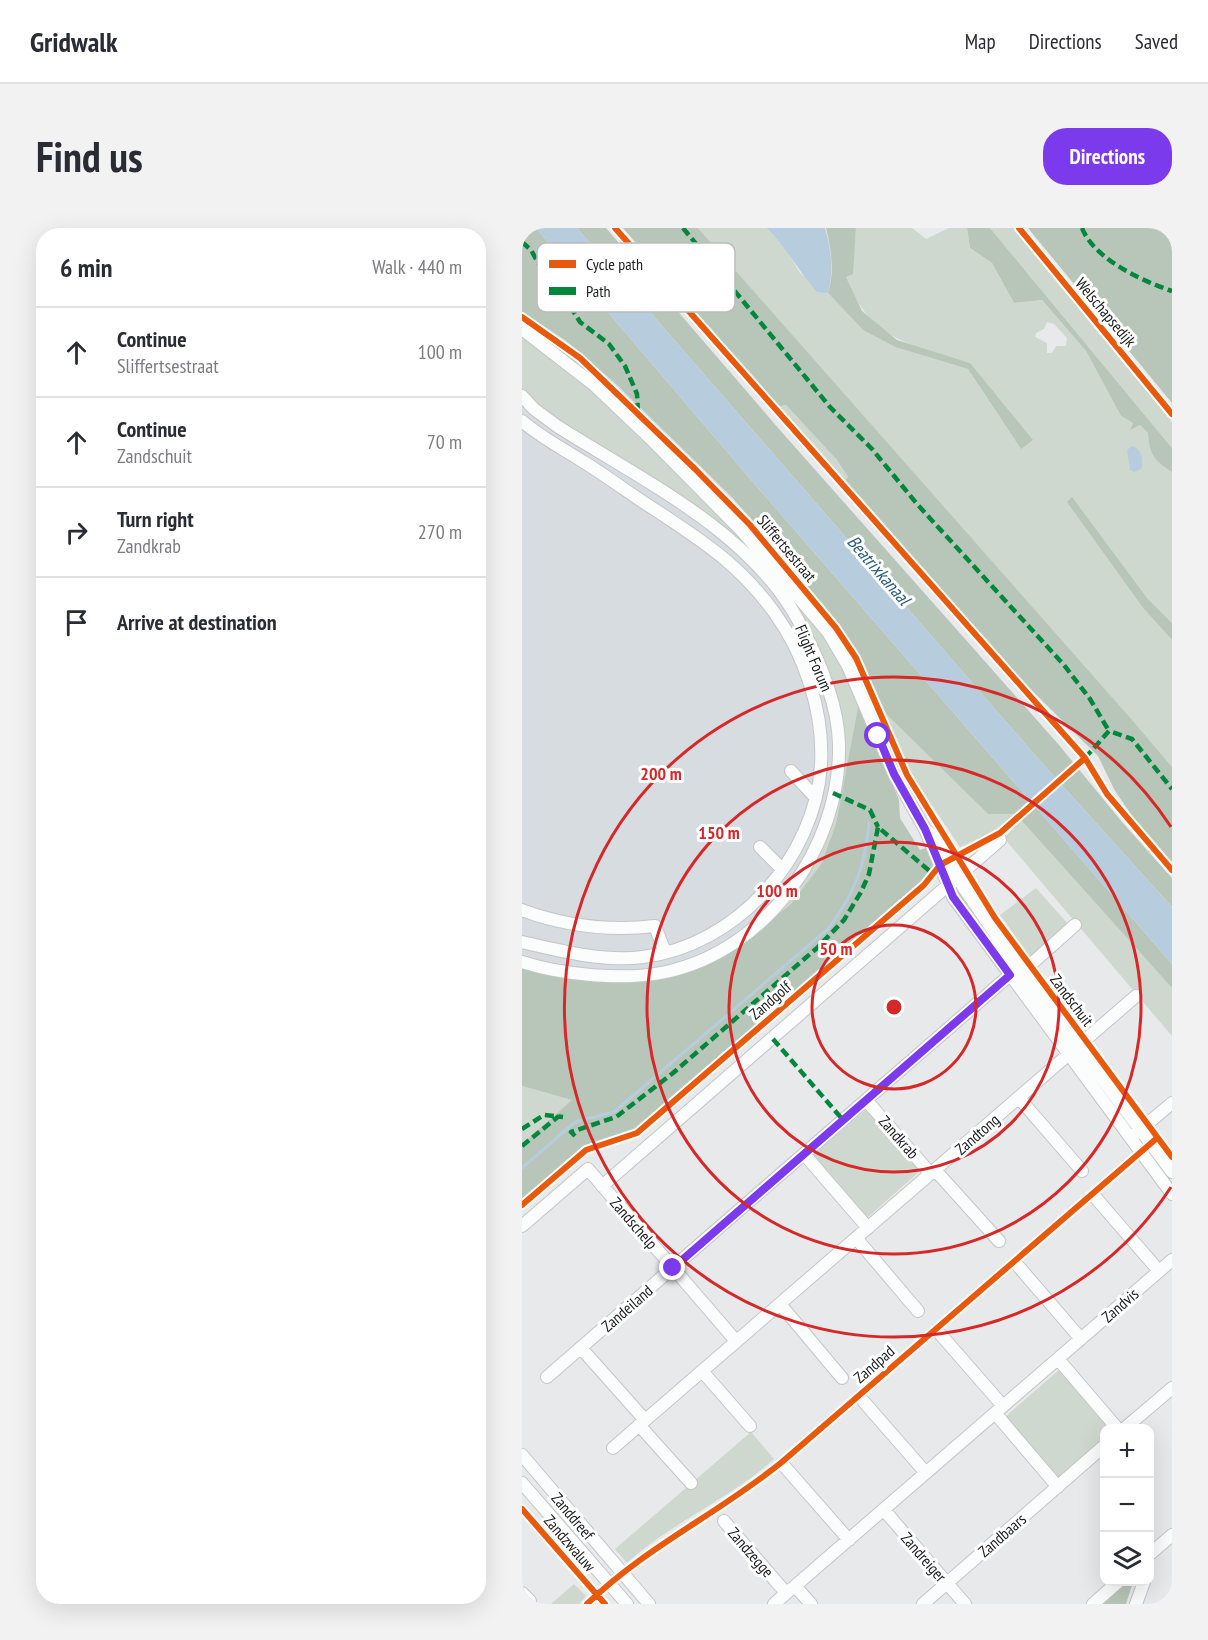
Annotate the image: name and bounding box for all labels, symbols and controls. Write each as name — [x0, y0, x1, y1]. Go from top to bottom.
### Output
text: Gridwalk — [30, 23, 118, 60]
text: Map — [965, 28, 996, 55]
text: Directions — [1029, 28, 1102, 55]
text: Saved — [1135, 28, 1178, 55]
button: Directions — [1043, 128, 1172, 185]
text: Find us — [36, 129, 143, 184]
legend — [537, 243, 735, 312]
text: 6 min — [60, 251, 113, 284]
text: Walk · 440 m — [372, 254, 462, 280]
text: Cycle path — [586, 254, 643, 274]
street label: Welschapsedijk — [1071, 273, 1141, 351]
text: Path — [586, 281, 611, 301]
text: Continue — [117, 325, 187, 353]
icon: ahead — [60, 336, 93, 369]
text: 100 m — [418, 339, 462, 365]
text: Sliffertsestraat — [117, 353, 219, 379]
text: Continue — [117, 415, 187, 443]
icon: ahead — [60, 426, 93, 459]
text: 70 m — [427, 429, 462, 455]
text: Zandschuit — [117, 443, 192, 469]
text: Turn right — [117, 505, 194, 533]
street label: Sliffertsestraat — [753, 510, 821, 586]
icon: right — [60, 516, 93, 549]
text: 270 m — [418, 519, 462, 545]
water label: Beatrixkanaal — [842, 530, 917, 611]
text: Zandkrab — [117, 533, 181, 559]
icon: arrive — [60, 606, 93, 639]
text: Arrive at destination — [117, 608, 277, 636]
street label: Flight Forum — [791, 621, 837, 695]
route start — [864, 722, 890, 748]
text: 200 m — [640, 762, 682, 785]
text: 150 m — [698, 821, 740, 844]
text: 100 m — [756, 879, 798, 902]
text: 50 m — [820, 937, 852, 960]
street label: Zandschuit — [1046, 970, 1098, 1030]
street label: Zandgolf — [745, 976, 796, 1024]
centre of rings — [884, 997, 904, 1017]
street label: Zandtong — [951, 1109, 1003, 1159]
street label: Zandkrab — [875, 1111, 923, 1163]
street label: Zandschelp — [606, 1193, 662, 1253]
route end — [659, 1254, 685, 1280]
street label: Zandeiland — [597, 1280, 657, 1336]
street label: Zandvis — [1098, 1284, 1142, 1326]
street label: Zandpad — [850, 1341, 898, 1387]
map controls — [1100, 1424, 1154, 1586]
button: + — [1100, 1424, 1154, 1478]
button: − — [1100, 1478, 1154, 1532]
street label: Zanddreef — [547, 1488, 599, 1544]
street label: Zandbaars — [974, 1509, 1030, 1561]
street label: Zandzwaluw — [540, 1510, 600, 1576]
street label: Zandzegge — [724, 1523, 778, 1581]
street label: Zandreiger — [897, 1528, 951, 1586]
button: layers — [1100, 1532, 1154, 1586]

